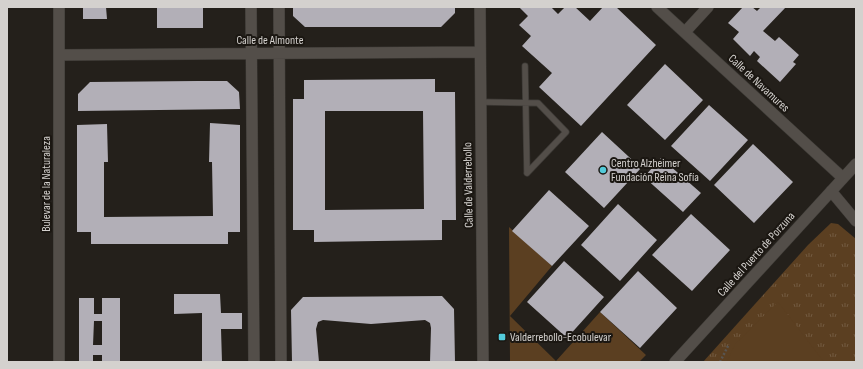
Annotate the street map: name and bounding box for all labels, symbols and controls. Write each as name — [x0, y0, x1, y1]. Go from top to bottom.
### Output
street label: Calle de Almonte — [237, 33, 304, 48]
street label: Calle de Navamures — [725, 51, 792, 115]
street label: Bulevar de la Naturaleza — [39, 136, 54, 232]
street label: Calle de Valderrebollo — [460, 142, 477, 228]
place label: Centro Alzheimer Fundación Reina Sofía — [611, 156, 699, 185]
marker: Centro Alzheimer Fundación Reina Sofía — [598, 165, 608, 175]
street label: Calle del Puerto de Porzuna — [714, 209, 799, 300]
place label: Valderrebollo-Ecobulevar — [510, 330, 612, 345]
marker: Valderrebollo-Ecobulevar — [497, 332, 507, 342]

